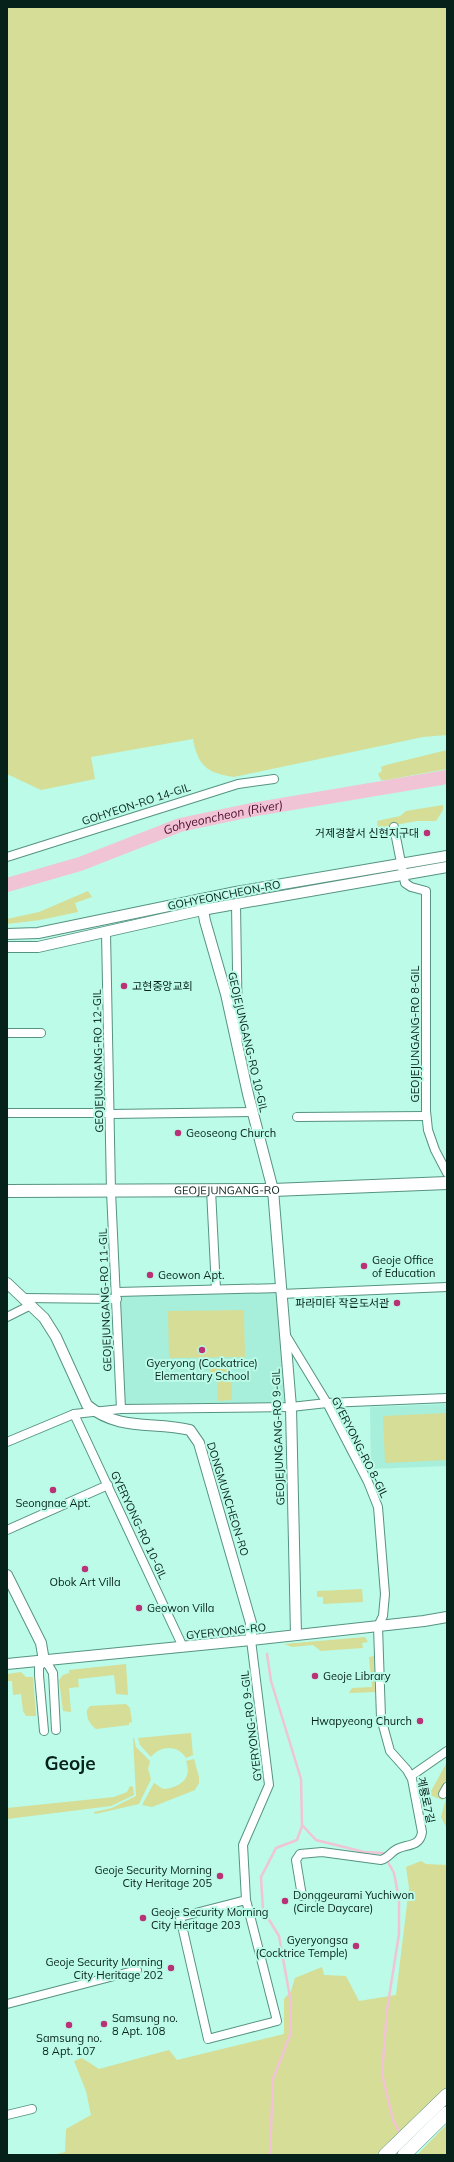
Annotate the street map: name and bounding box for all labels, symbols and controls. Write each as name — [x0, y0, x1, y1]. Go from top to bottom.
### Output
street label: GOHYEON-RO 14-GIL — [80, 780, 192, 828]
water label: Gohyeoncheon (River) — [161, 797, 284, 838]
place label: 거제경찰서 신현지구대 — [315, 826, 419, 840]
marker: 거제경찰서 신현지구대 — [422, 828, 432, 838]
street label: GOHYEONCHEON-RO — [166, 877, 282, 913]
street label: GEOJEJUNGANG-RO 8-GIL — [408, 966, 422, 1102]
street label: GEOJEJUNGANG-RO 10-GIL — [225, 971, 271, 1113]
place label: 고현중앙교회 — [132, 979, 193, 993]
marker: 고현중앙교회 — [119, 981, 129, 991]
street label: GEOJEJUNGANG-RO 12-GIL — [90, 989, 106, 1133]
place label: Geoseong Church — [186, 1126, 276, 1140]
marker: Geoseong Church — [173, 1128, 183, 1138]
street label: GEOJEJUNGANG-RO — [174, 1183, 280, 1197]
street label: GEOJEJUNGANG-RO 11-GIL — [96, 1228, 114, 1372]
place label: Geoje Office of Education — [372, 1253, 435, 1280]
marker: Geoje Office of Education — [359, 1261, 369, 1271]
place label: Geowon Apt. — [158, 1268, 224, 1282]
marker: Geowon Apt. — [145, 1270, 155, 1280]
place label: 파라미타 작은도서관 — [295, 1296, 389, 1310]
marker: 파라미타 작은도서관 — [392, 1298, 402, 1308]
marker: Gyeryong (Cockatrice) Elementary School — [197, 1345, 207, 1355]
place label: Gyeryong (Cockatrice) Elementary School — [146, 1356, 258, 1383]
street label: GEOJEJUNGANG-RO 9-GIL — [269, 1368, 287, 1506]
street label: GYERYONG-RO 8-GIL — [328, 1394, 392, 1500]
street label: DONGMUNCHEON-RO — [204, 1440, 252, 1558]
street label: GYERYONG-RO 10-GIL — [108, 1469, 170, 1581]
marker: Seongnae Apt. — [48, 1485, 58, 1495]
place label: Seongnae Apt. — [15, 1496, 91, 1510]
marker: Obok Art Villa — [80, 1564, 90, 1574]
place label: Obok Art Villa — [49, 1575, 121, 1589]
place label: Geowon Villa — [147, 1601, 214, 1615]
marker: Geowon Villa — [134, 1603, 144, 1613]
street label: GYERYONG-RO — [185, 1620, 267, 1642]
place label: Geoje Library — [323, 1669, 391, 1683]
street label: GYERYONG-RO 9-GIL — [237, 1670, 265, 1782]
marker: Geoje Library — [310, 1671, 320, 1681]
place label: Hwapyeong Church — [311, 1714, 412, 1728]
marker: Hwapyeong Church — [415, 1716, 425, 1726]
district label: Geoje — [44, 1751, 96, 1775]
street label: 계룡로7길 — [414, 1776, 438, 1824]
place label: Geoje Security Morning City Heritage 205 — [94, 1863, 212, 1890]
marker: Geoje Security Morning City Heritage 205 — [215, 1871, 225, 1881]
place label: Donggeurami Yuchiwon (Circle Daycare) — [293, 1888, 414, 1915]
marker: Donggeurami Yuchiwon (Circle Daycare) — [280, 1896, 290, 1906]
place label: Geoje Security Morning City Heritage 203 — [151, 1905, 269, 1932]
marker: Geoje Security Morning City Heritage 203 — [138, 1913, 148, 1923]
place label: Gyeryongsa (Cocktrice Temple) — [256, 1933, 348, 1960]
marker: Gyeryongsa (Cocktrice Temple) — [351, 1941, 361, 1951]
place label: Geoje Security Morning City Heritage 202 — [45, 1955, 163, 1982]
marker: Geoje Security Morning City Heritage 202 — [166, 1963, 176, 1973]
place label: Samsung no. 8 Apt. 108 — [112, 2011, 178, 2038]
marker: Samsung no. 8 Apt. 108 — [99, 2019, 109, 2029]
marker: Samsung no. 8 Apt. 107 — [64, 2020, 74, 2030]
place label: Samsung no. 8 Apt. 107 — [36, 2031, 102, 2058]

